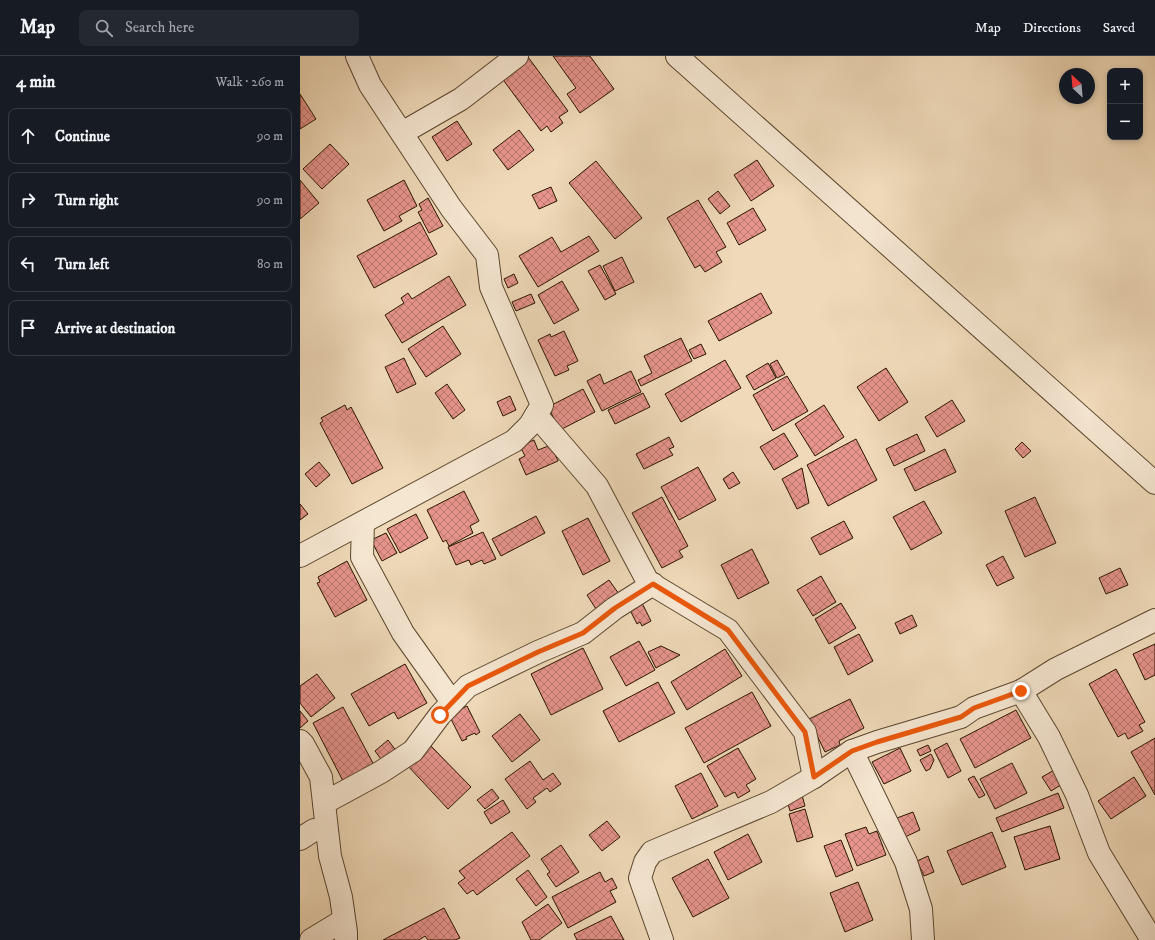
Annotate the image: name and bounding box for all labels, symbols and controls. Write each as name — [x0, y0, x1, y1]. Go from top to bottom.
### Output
search box — [79, 10, 359, 46]
text: Map — [20, 16, 55, 39]
icon: search — [93, 17, 115, 39]
text: Search here — [125, 18, 194, 37]
text: Map — [975, 19, 1001, 37]
text: Directions — [1023, 19, 1081, 37]
text: Saved — [1103, 19, 1135, 37]
north arrow — [1059, 68, 1095, 104]
map controls — [1107, 68, 1143, 140]
button: + — [1107, 68, 1143, 104]
text: 4 min — [16, 71, 55, 93]
text: Walk · 260 m — [216, 74, 284, 90]
button: − — [1107, 104, 1143, 140]
icon: ahead — [17, 125, 39, 147]
text: Continue — [55, 127, 110, 146]
text: 90 m — [257, 128, 283, 144]
icon: right — [17, 189, 39, 211]
text: Turn right — [55, 191, 118, 210]
text: 90 m — [257, 192, 283, 208]
icon: left — [17, 253, 39, 275]
text: Turn left — [55, 255, 109, 274]
text: 80 m — [257, 256, 283, 272]
icon: arrive — [17, 317, 39, 339]
text: Arrive at destination — [55, 319, 175, 338]
route end — [1012, 682, 1030, 700]
route start — [431, 706, 449, 724]

